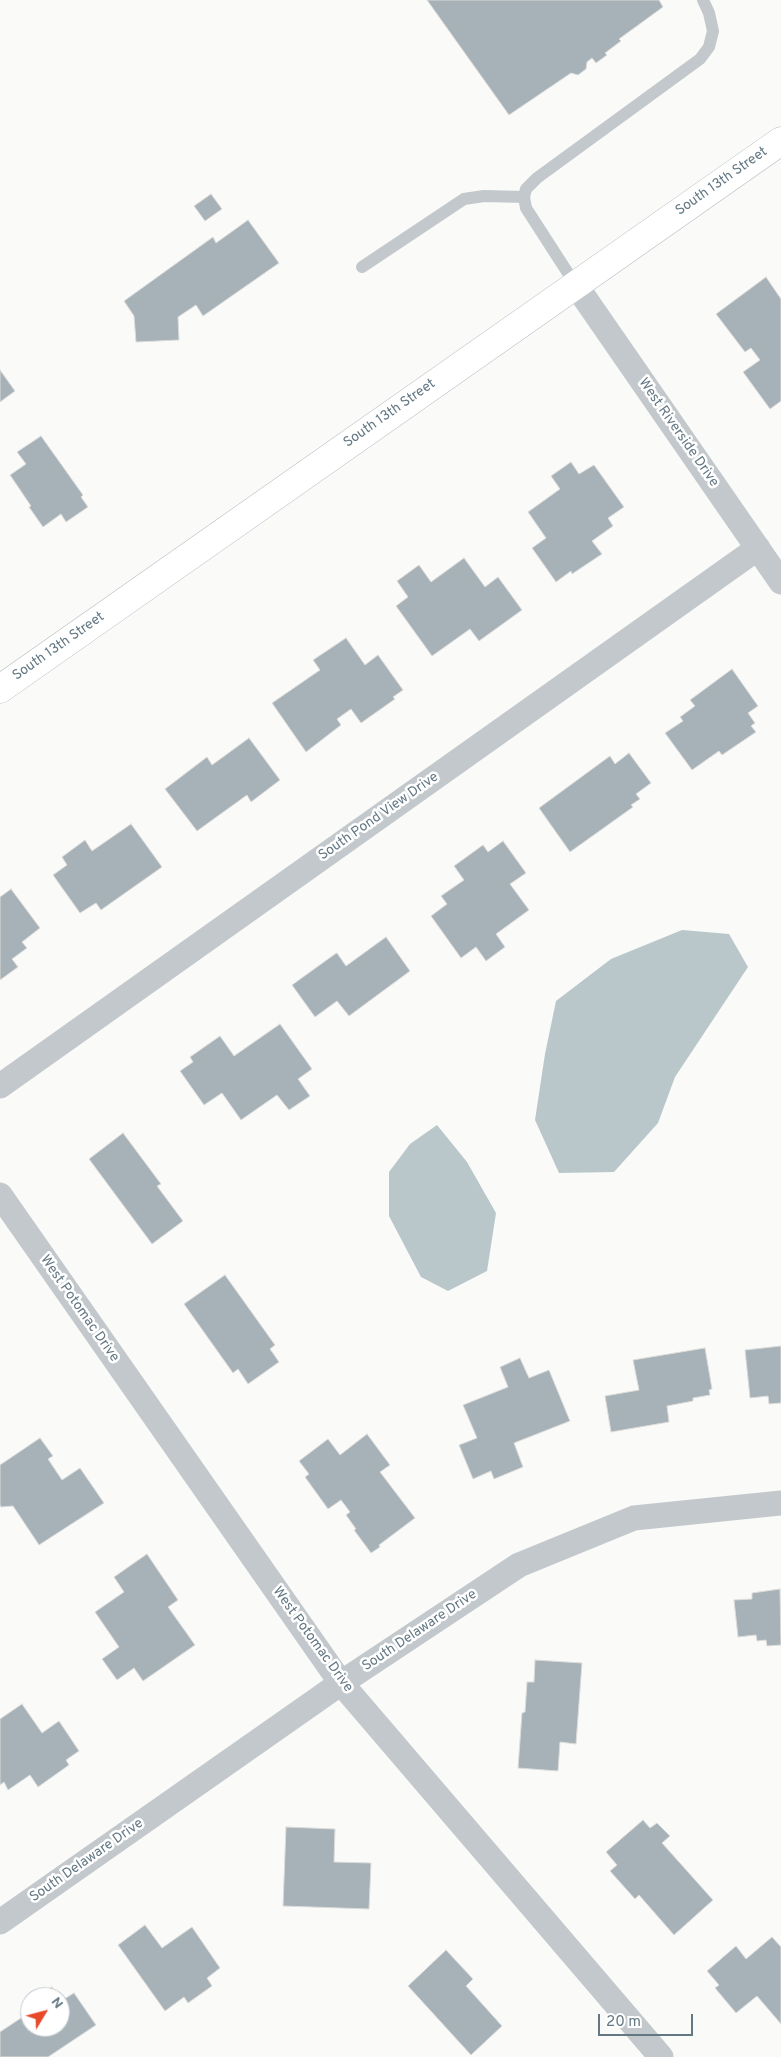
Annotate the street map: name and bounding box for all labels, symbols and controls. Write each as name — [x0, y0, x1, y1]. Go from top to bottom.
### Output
street label: South 13th Street — [673, 144, 771, 220]
street label: West Riverside Drive — [634, 375, 722, 491]
street label: South 13th Street — [341, 376, 439, 452]
street label: South 13th Street — [10, 609, 108, 685]
street label: South Pond View Drive — [316, 769, 442, 865]
street label: West Potomac Drive — [36, 1252, 122, 1366]
street label: West Potomac Drive — [268, 1584, 356, 1696]
street label: South Delaware Drive — [360, 1586, 480, 1676]
street label: South Delaware Drive — [27, 1816, 147, 1906]
north arrow — [20, 1987, 70, 2037]
text: N — [47, 1994, 66, 2012]
scale bar — [601, 2004, 696, 2036]
text: 20 m — [606, 2013, 641, 2032]

